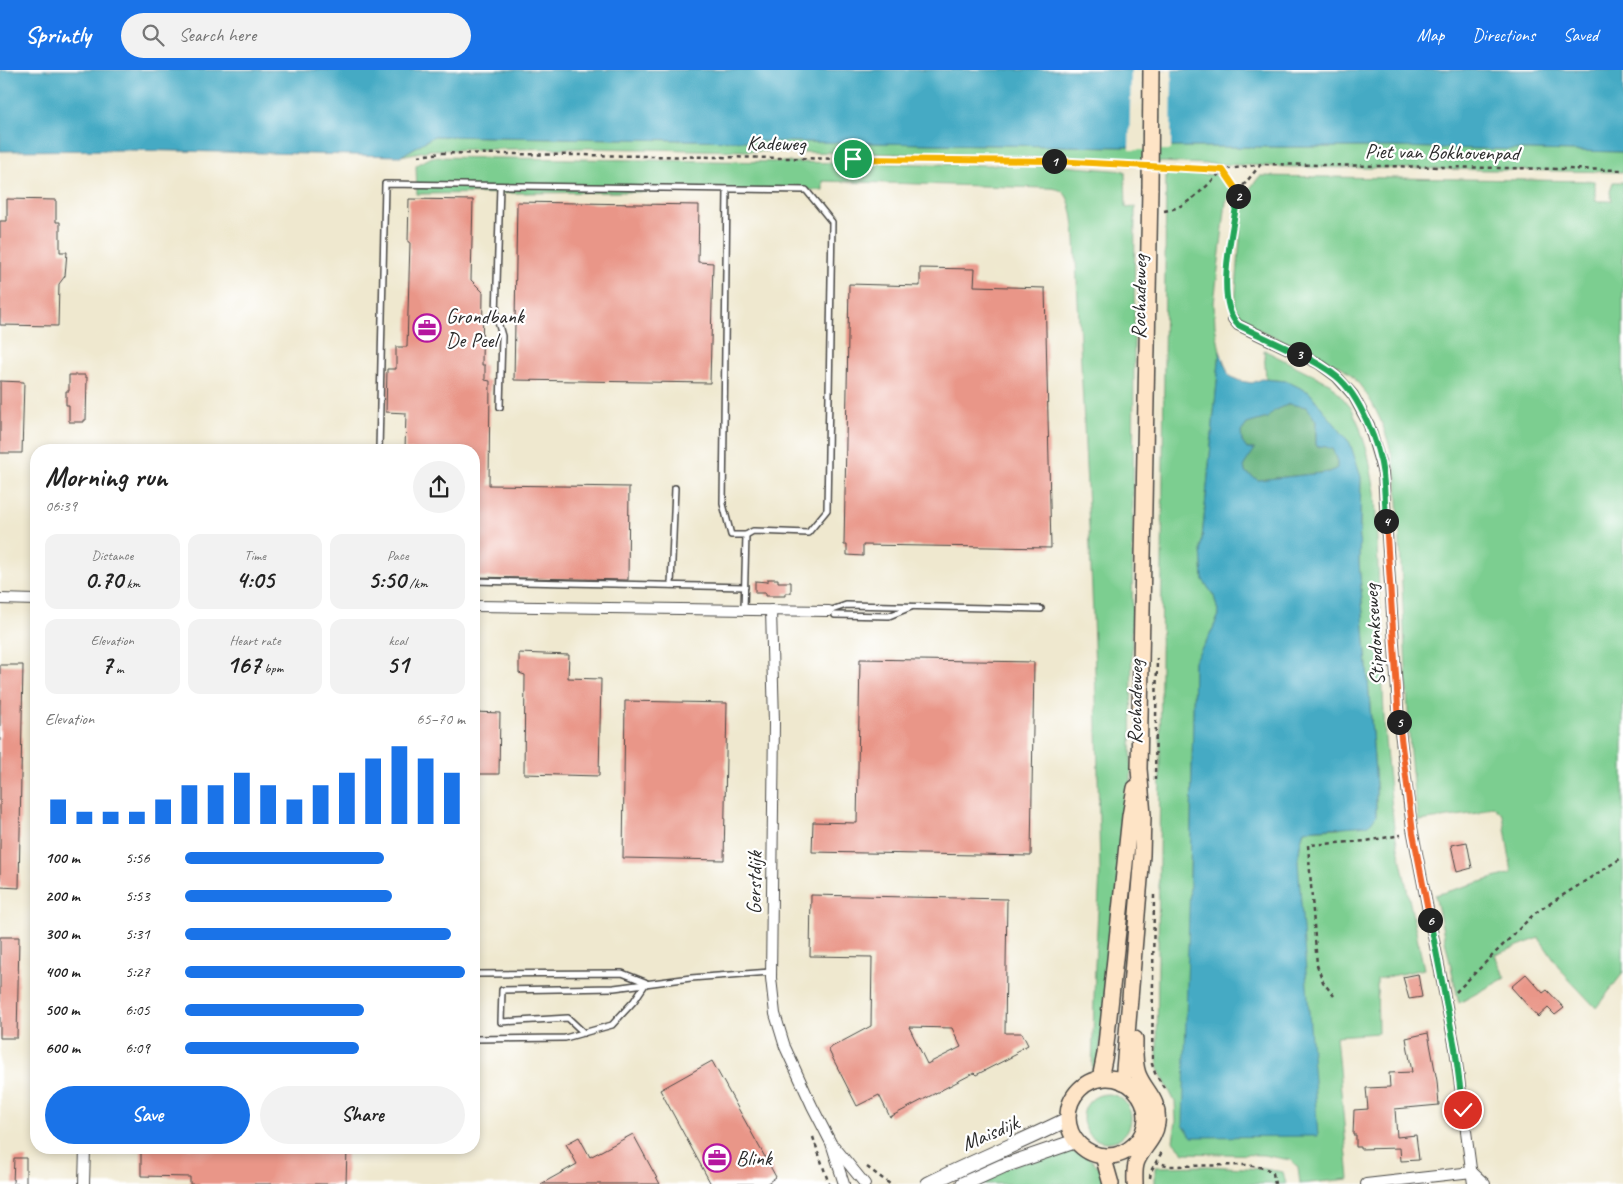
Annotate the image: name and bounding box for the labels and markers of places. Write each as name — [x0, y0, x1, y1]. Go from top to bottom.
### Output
pin — [832, 138, 874, 180]
pin: 1 — [1042, 148, 1066, 174]
pin: 2 — [1226, 184, 1250, 208]
place label: Grondbank De Peel — [446, 303, 525, 353]
office icon: Grondbank De Peel — [412, 313, 442, 343]
pin: 3 — [1286, 342, 1312, 366]
pin: 4 — [1374, 508, 1398, 534]
pin: 5 — [1386, 710, 1412, 734]
pin: 6 — [1418, 908, 1442, 932]
pin — [1442, 1089, 1484, 1131]
office icon: Blink — [702, 1143, 732, 1173]
place label: Blink — [736, 1145, 773, 1171]

